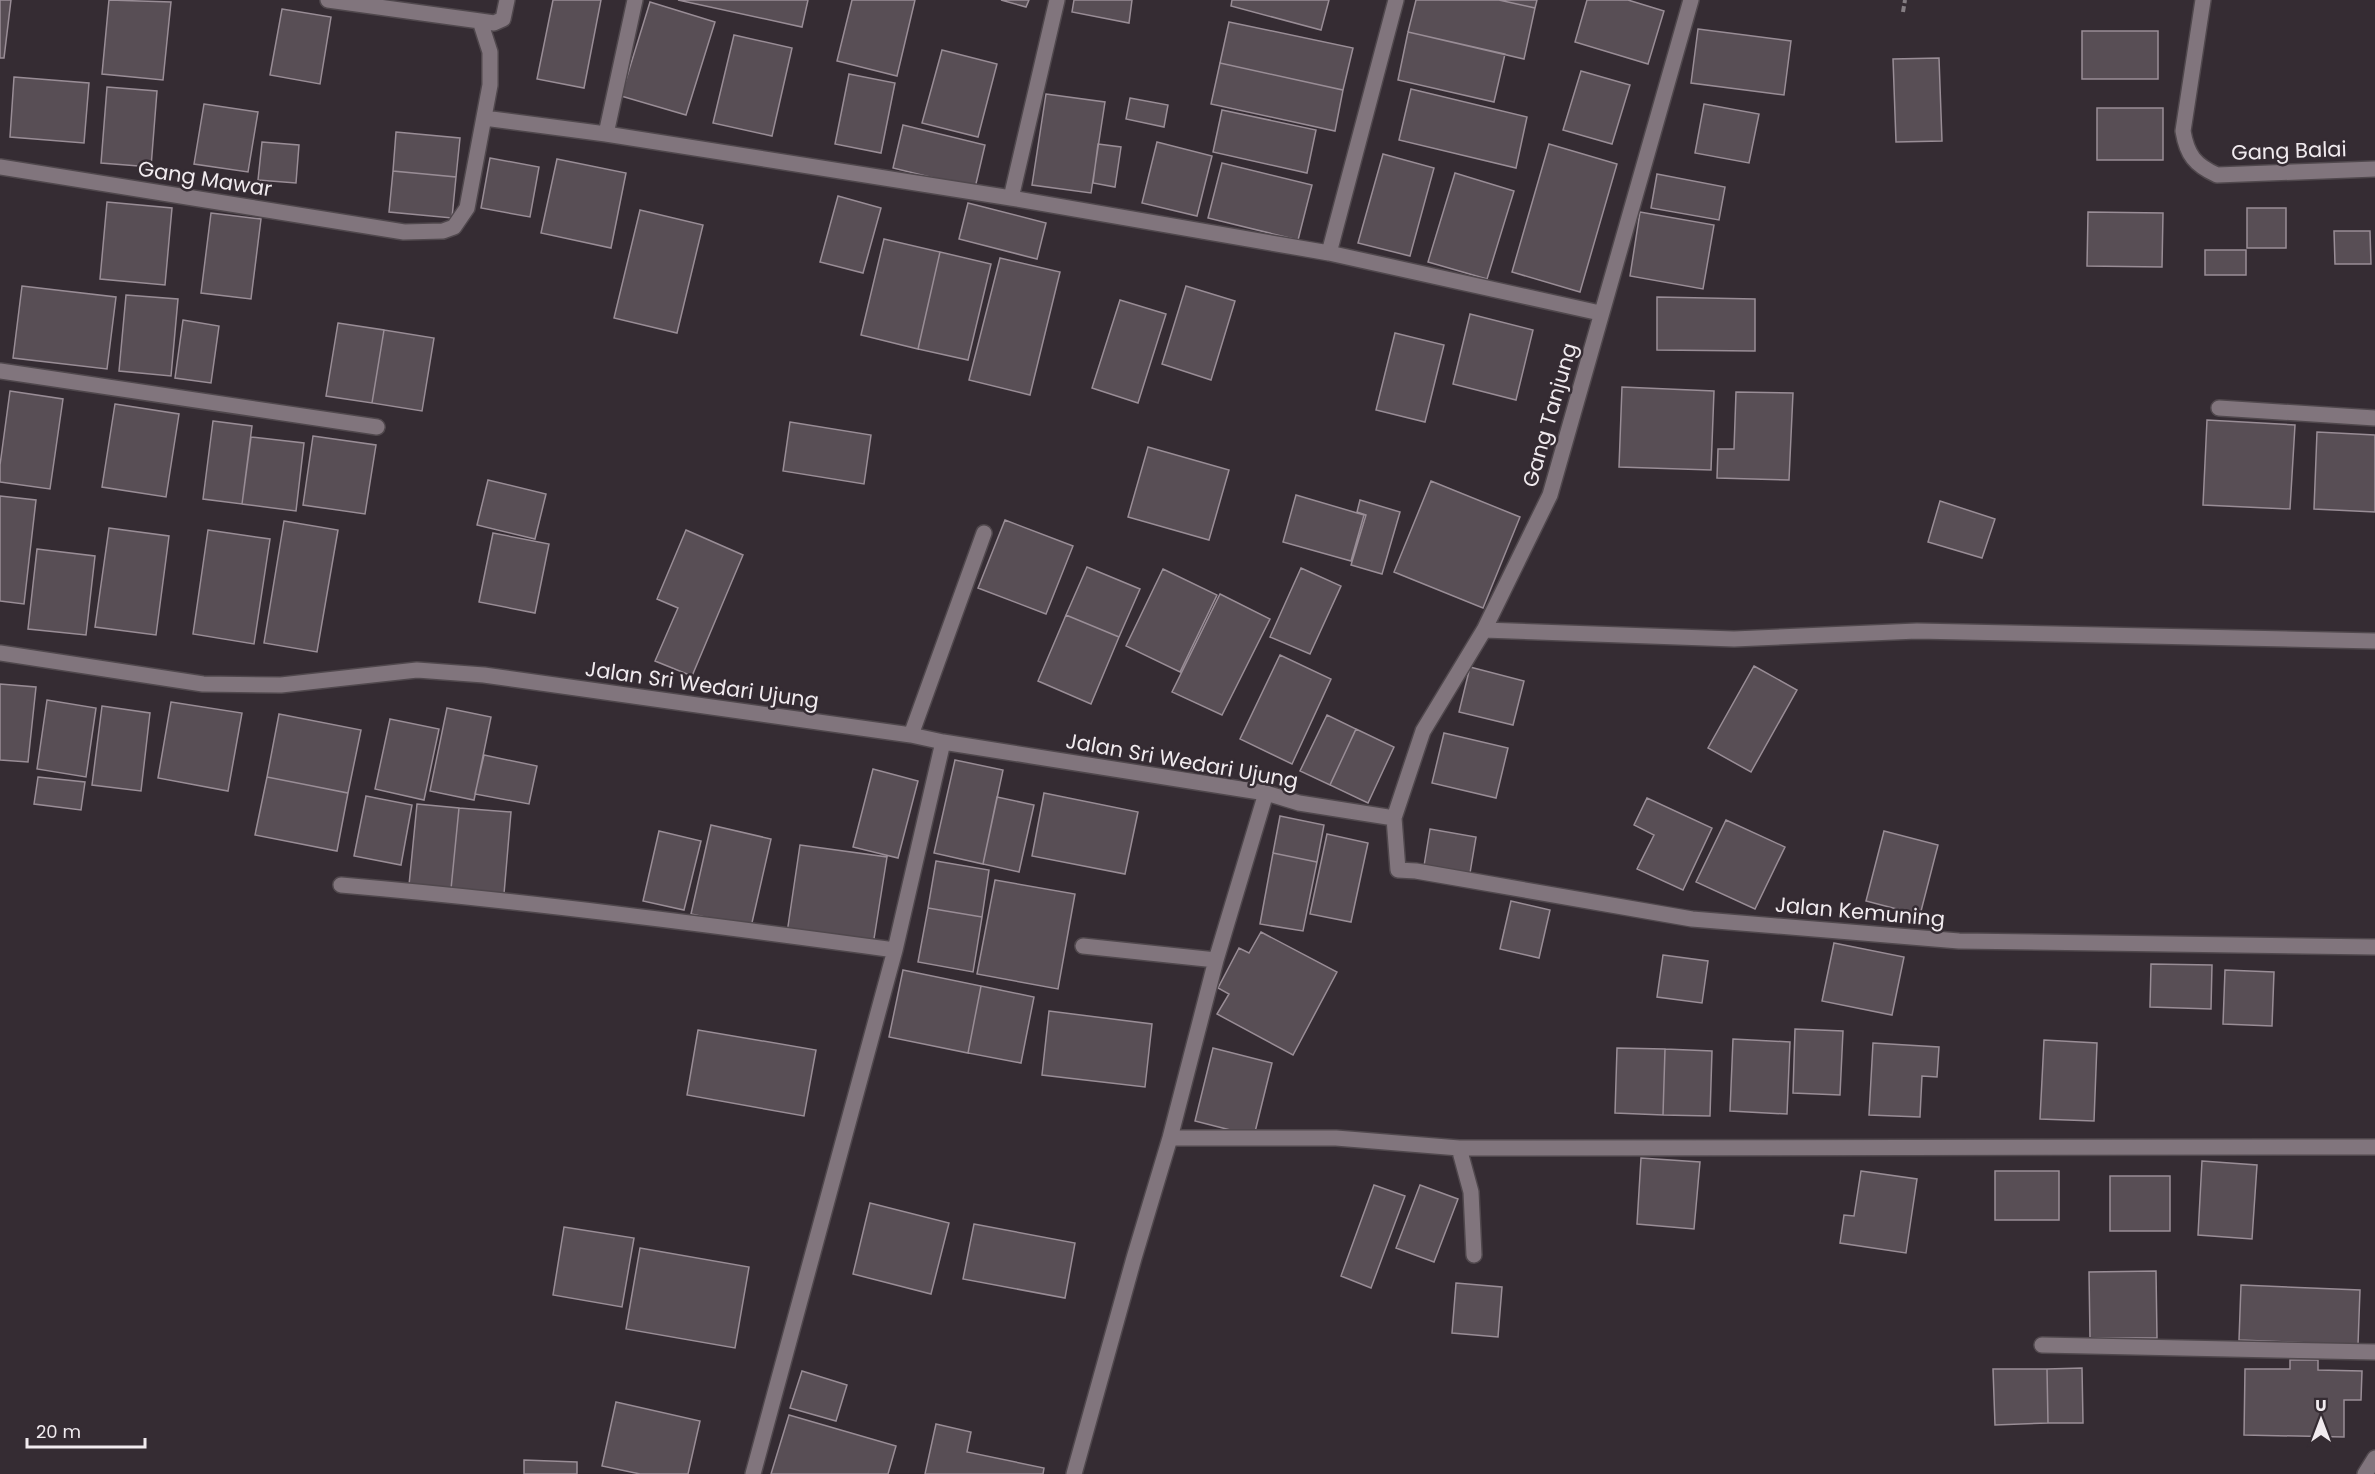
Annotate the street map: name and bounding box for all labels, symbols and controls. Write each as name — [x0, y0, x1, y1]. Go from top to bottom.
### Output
street label: Gang Balai — [2231, 134, 2347, 167]
street label: Gang Mawar — [136, 154, 274, 203]
street label: Gang Tanjung — [1515, 339, 1584, 491]
street label: Jalan Sri Wedari Ujung — [583, 654, 821, 715]
street label: Jalan Sri Wedari Ujung — [1064, 726, 1301, 795]
street label: Jalan Kemuning — [1774, 890, 1946, 933]
north arrow — [2291, 1390, 2351, 1450]
text: U — [2315, 1394, 2327, 1417]
scale bar — [27, 1411, 146, 1449]
text: 20 m — [36, 1419, 81, 1444]

